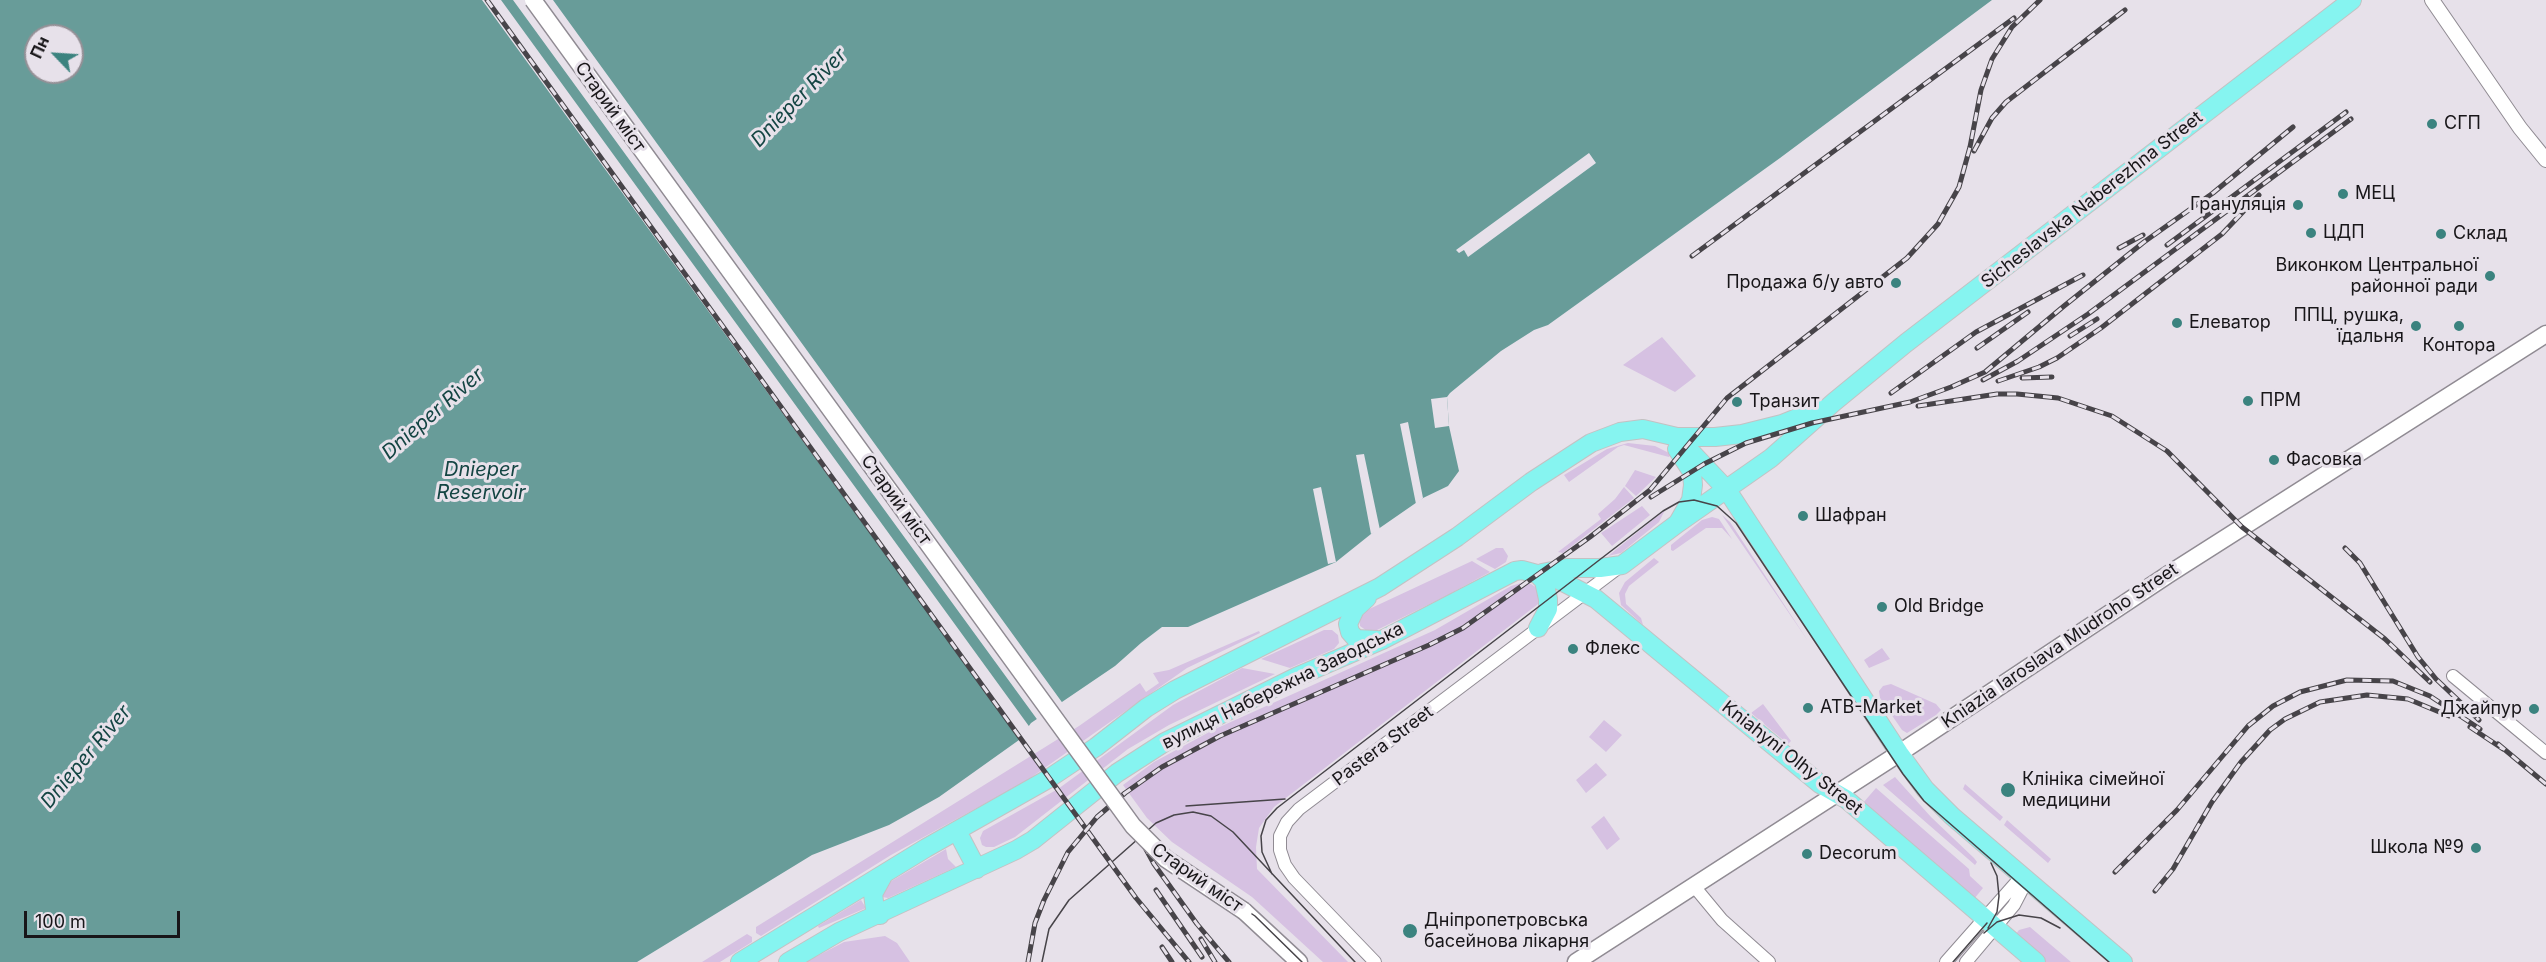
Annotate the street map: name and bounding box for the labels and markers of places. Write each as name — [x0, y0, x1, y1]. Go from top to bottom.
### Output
place label: СГП — [2444, 113, 2481, 135]
marker: СГП — [2425, 117, 2439, 131]
place label: МЕЦ — [2355, 183, 2395, 205]
marker: МЕЦ — [2336, 187, 2350, 201]
place label: Грануляція — [2190, 194, 2286, 216]
marker: Грануляція — [2291, 198, 2305, 212]
place label: ЦДП — [2323, 222, 2365, 244]
place label: Склад — [2453, 223, 2508, 245]
marker: ЦДП — [2304, 226, 2318, 240]
marker: Склад — [2434, 227, 2448, 241]
place label: Виконком Центральної районної ради — [2275, 255, 2478, 298]
marker: Виконком Центральної районної ради — [2483, 269, 2497, 283]
place label: Продажа б/у авто — [1726, 272, 1884, 294]
marker: Продажа б/у авто — [1889, 276, 1903, 290]
place label: ППЦ, рушка, їдальня — [2293, 305, 2404, 348]
place label: Елеватор — [2189, 312, 2271, 334]
marker: Елеватор — [2170, 316, 2184, 330]
marker: ППЦ, рушка, їдальня — [2409, 319, 2423, 333]
marker: Контора — [2452, 319, 2466, 333]
place label: Контора — [2422, 335, 2496, 357]
place label: ПРМ — [2260, 390, 2301, 412]
place label: Транзит — [1749, 391, 1819, 413]
marker: ПРМ — [2241, 394, 2255, 408]
marker: Транзит — [1730, 395, 1744, 409]
place label: Фасовка — [2286, 449, 2362, 471]
marker: Фасовка — [2267, 453, 2281, 467]
place label: Шафран — [1815, 505, 1887, 527]
marker: Шафран — [1796, 509, 1810, 523]
place label: Old Bridge — [1894, 596, 1984, 618]
marker: Old Bridge — [1875, 600, 1889, 614]
place label: Флекс — [1585, 638, 1640, 660]
marker: Флекс — [1566, 642, 1580, 656]
place label: ATB-Market — [1820, 697, 1922, 719]
place label: Джайпур — [2440, 698, 2522, 720]
marker: ATB-Market — [1801, 701, 1815, 715]
marker: Джайпур — [2527, 702, 2541, 716]
place label: Клініка сімейної медицини — [2022, 769, 2164, 812]
marker: Клініка сімейної медицини — [1999, 781, 2017, 799]
place label: Школа №9 — [2370, 837, 2464, 859]
marker: Школа №9 — [2469, 841, 2483, 855]
place label: Decorum — [1819, 843, 1897, 865]
marker: Decorum — [1800, 847, 1814, 861]
place label: Дніпропетровська басейнова лікарня — [1424, 910, 1589, 952]
marker: Дніпропетровська басейнова лікарня — [1401, 922, 1419, 940]

